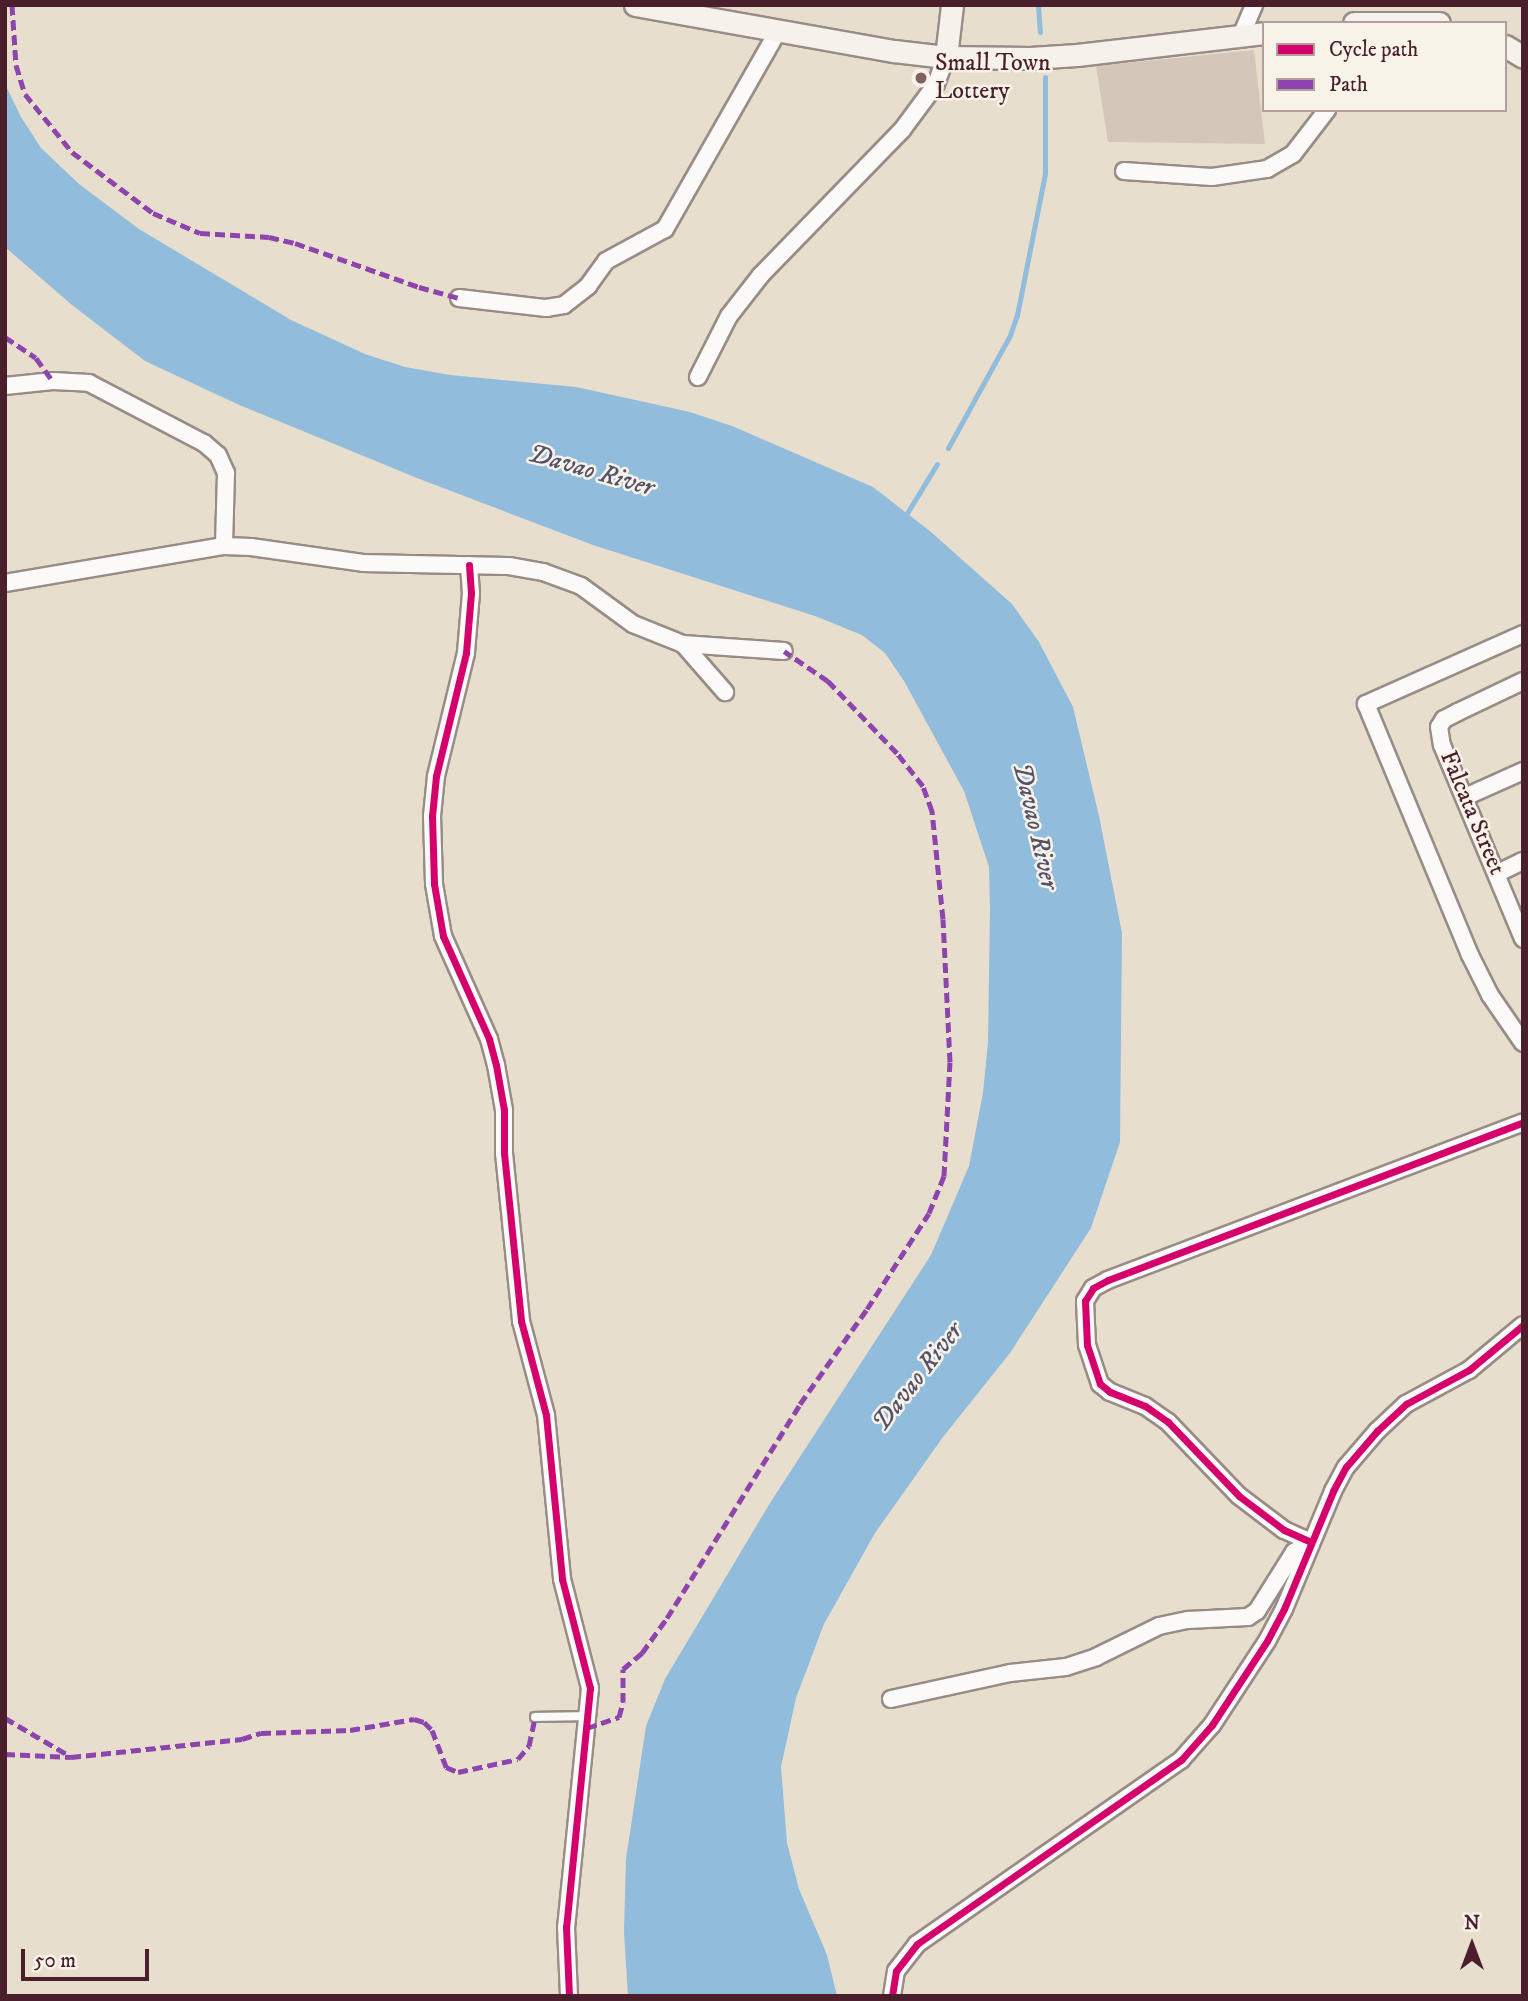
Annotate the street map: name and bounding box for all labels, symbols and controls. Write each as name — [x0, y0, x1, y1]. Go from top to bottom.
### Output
legend — [1262, 21, 1507, 112]
text: Cycle path — [1329, 37, 1418, 63]
place label: Small Town Lottery — [935, 50, 1051, 106]
marker: Small Town Lottery — [913, 70, 929, 86]
text: Path — [1329, 72, 1368, 98]
water label: Davao River — [525, 438, 657, 504]
street label: Falcata Street — [1433, 747, 1511, 879]
water label: Davao River — [1005, 760, 1065, 892]
water label: Davao River — [866, 1317, 970, 1437]
north arrow — [1437, 1910, 1507, 1980]
text: N — [1464, 1912, 1480, 1935]
scale bar — [24, 1934, 152, 1978]
text: 50 m — [34, 1948, 76, 1974]

